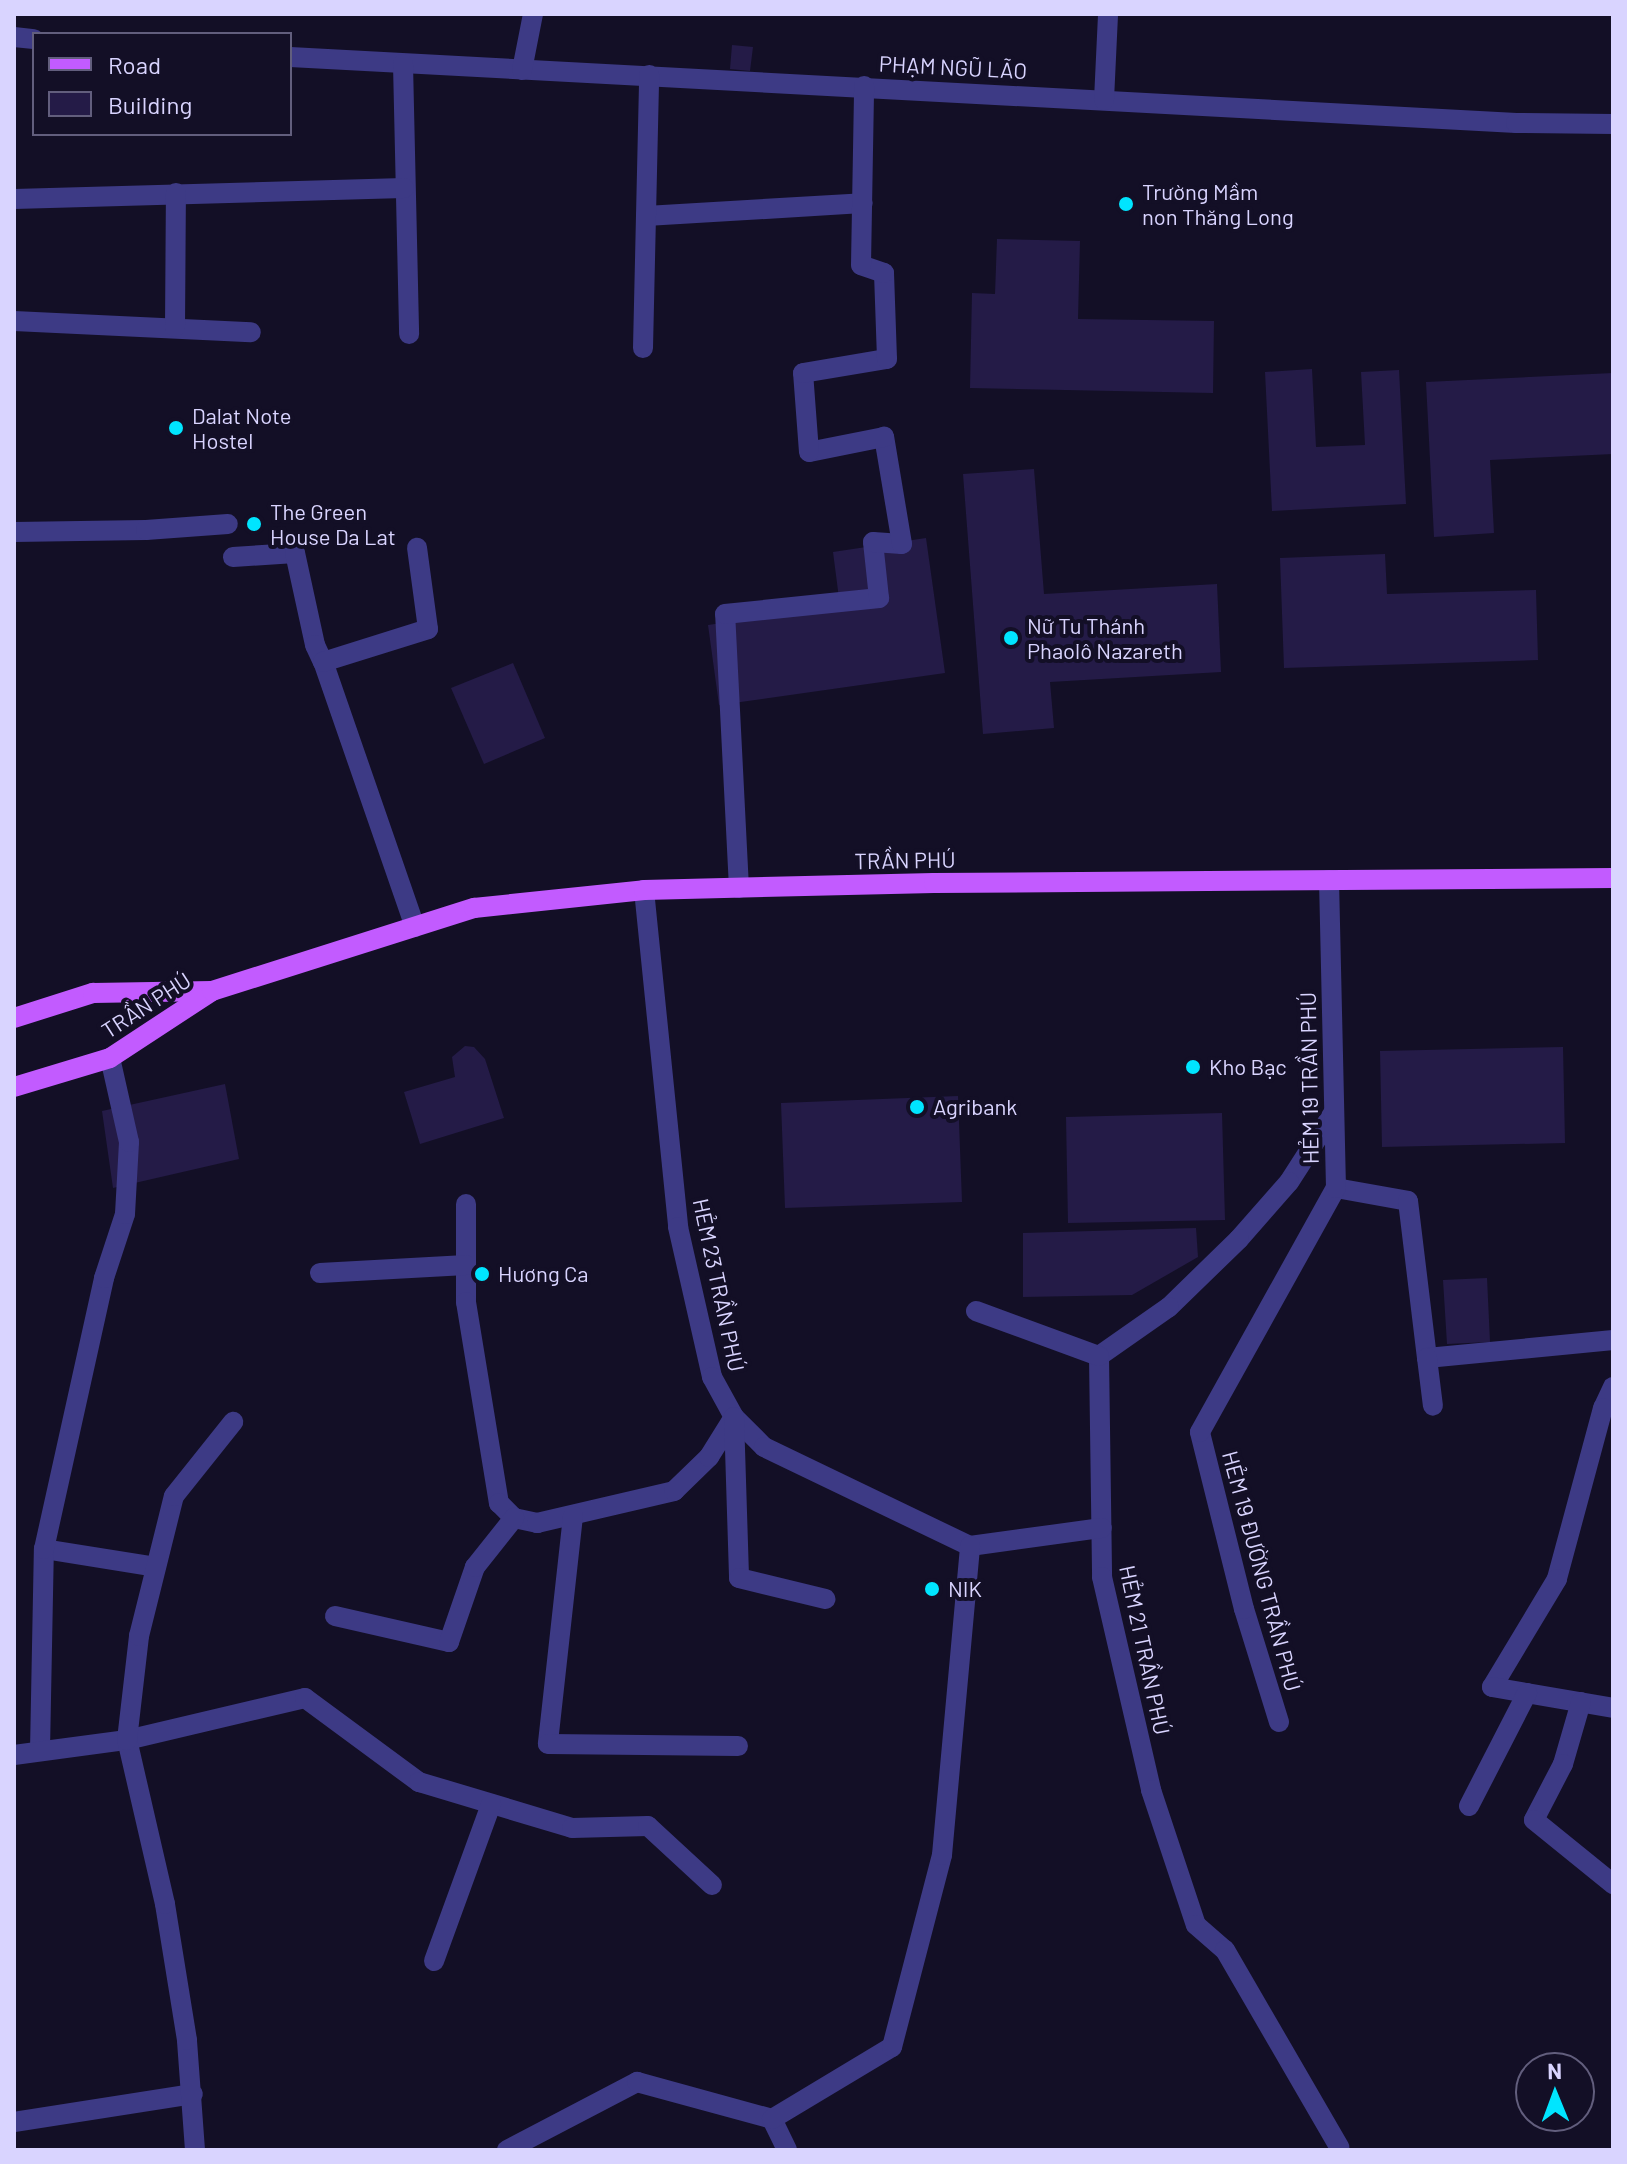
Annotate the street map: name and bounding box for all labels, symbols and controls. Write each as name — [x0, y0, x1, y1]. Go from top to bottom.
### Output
legend — [32, 32, 292, 136]
text: Road — [108, 50, 161, 79]
street label: PHẠM NGŨ LÃO — [878, 50, 1028, 84]
text: Building — [108, 90, 192, 119]
place label: Trường Mầm non Thăng Long — [1142, 178, 1294, 230]
marker: Trường Mầm non Thăng Long — [1117, 195, 1135, 213]
place label: Dalat Note Hostel — [192, 402, 291, 454]
marker: Dalat Note Hostel — [167, 419, 185, 437]
place label: The Green House Da Lat — [270, 498, 396, 550]
marker: The Green House Da Lat — [245, 515, 263, 533]
place label: Nữ Tu Thánh Phaolô Nazareth — [1027, 612, 1183, 664]
marker: Nữ Tu Thánh Phaolô Nazareth — [1002, 629, 1020, 647]
street label: TRẦN PHÚ — [854, 846, 956, 874]
street label: TRẦN PHÚ — [96, 966, 196, 1044]
street label: HẺM 19 TRẦN PHÚ — [1294, 992, 1324, 1164]
place label: Kho Bạc — [1209, 1054, 1287, 1080]
marker: Kho Bạc — [1184, 1058, 1202, 1076]
place label: Agribank — [933, 1094, 1017, 1120]
marker: Agribank — [908, 1098, 926, 1116]
street label: HẺM 23 TRẦN PHÚ — [688, 1196, 750, 1374]
place label: Hương Ca — [498, 1261, 589, 1287]
marker: Hương Ca — [473, 1265, 491, 1283]
street label: HẺM 19 ĐƯỜNG TRẦN PHÚ — [1217, 1448, 1307, 1694]
street label: HẺM 21 TRẦN PHÚ — [1114, 1563, 1176, 1737]
place label: NIK — [948, 1576, 982, 1602]
marker: NIK — [923, 1580, 941, 1598]
north arrow — [1515, 2052, 1595, 2132]
text: N — [1547, 2057, 1562, 2083]

